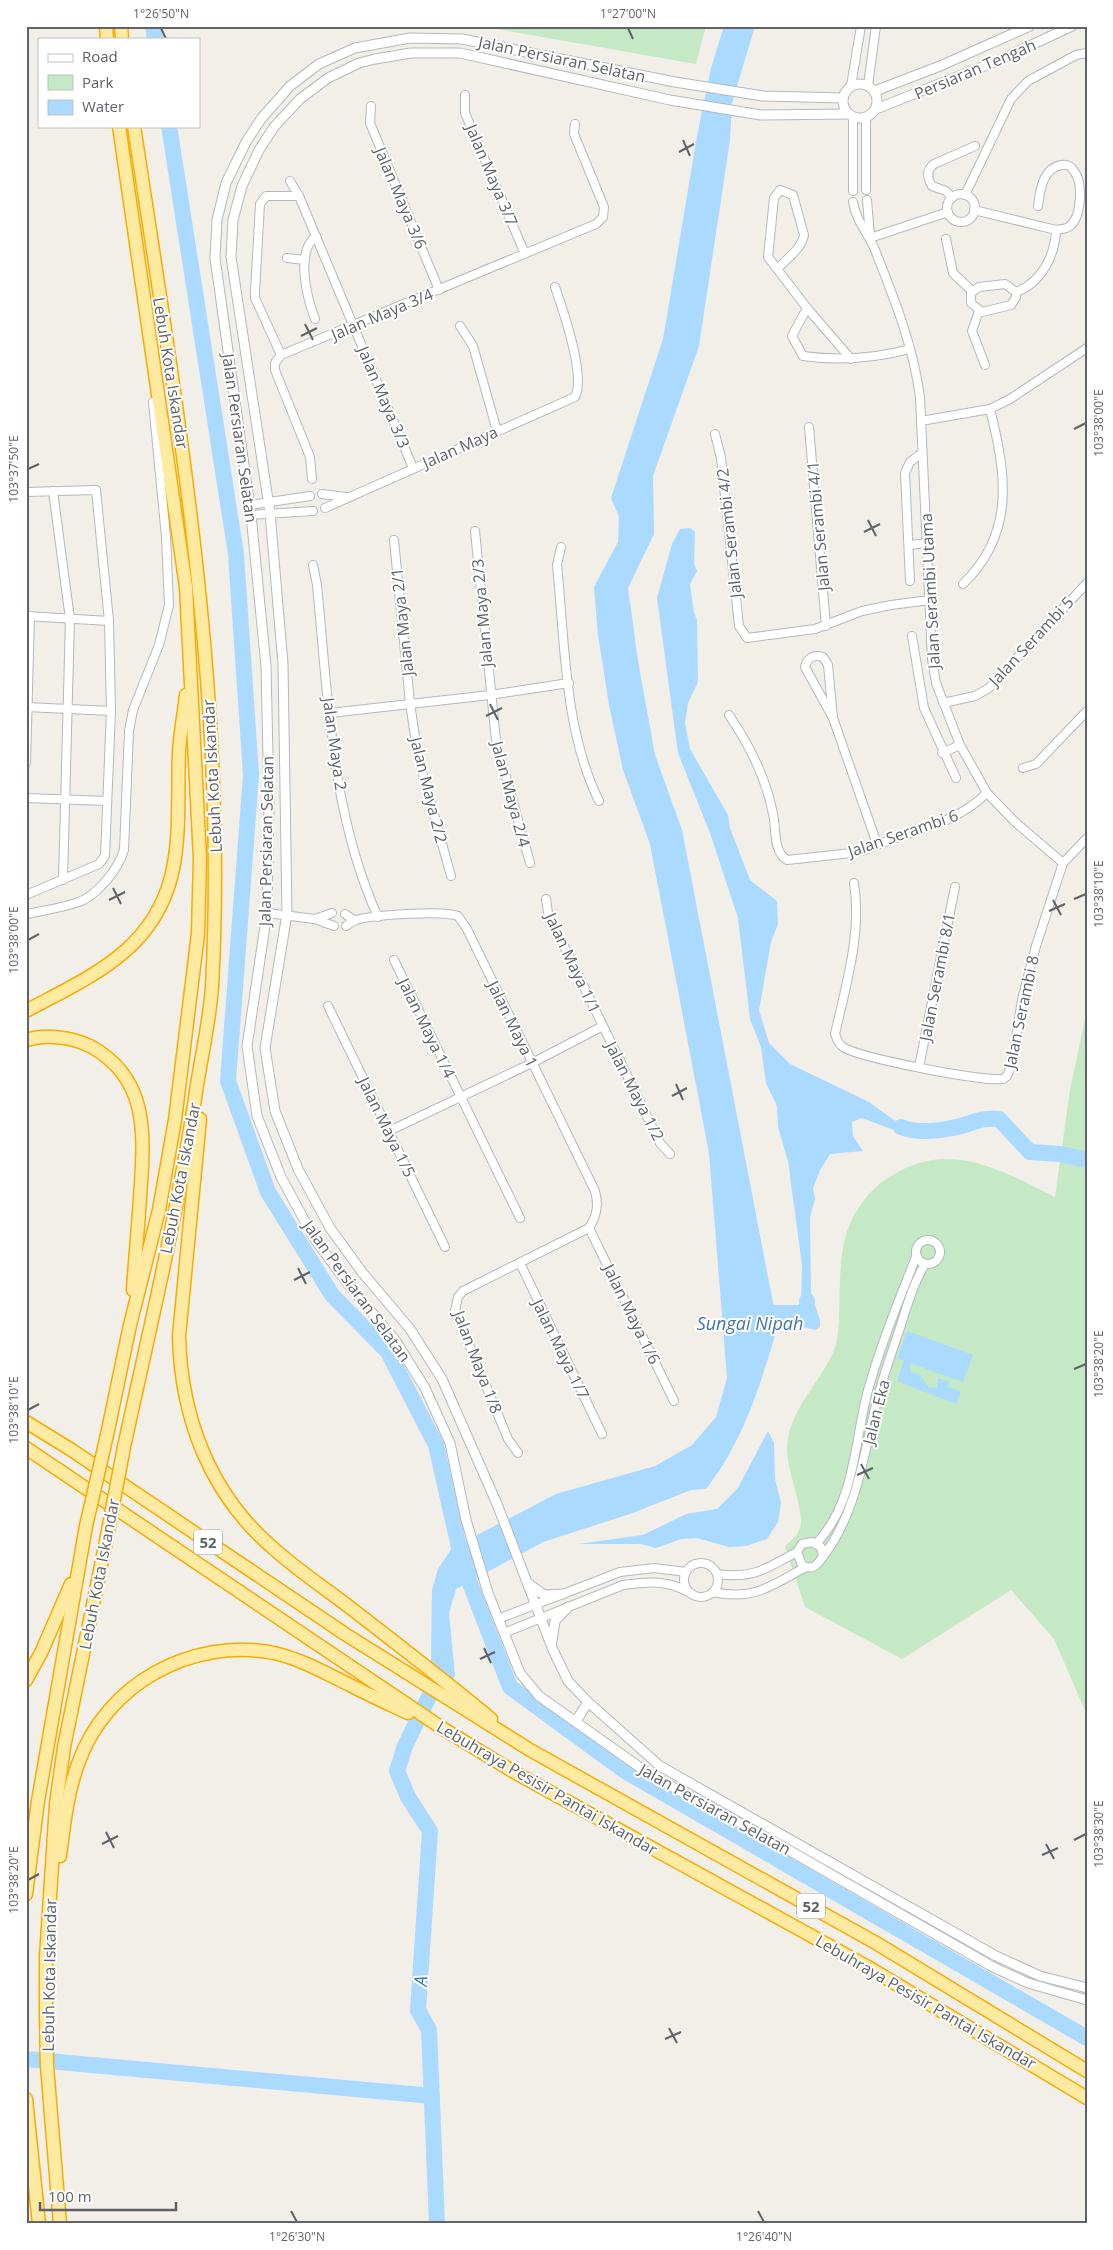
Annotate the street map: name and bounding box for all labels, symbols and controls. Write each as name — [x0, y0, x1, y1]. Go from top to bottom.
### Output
text: 1°26'50"N — [133, 5, 189, 22]
text: 1°27'00"N — [600, 5, 656, 22]
street label: Jalan Persiaran Selatan — [474, 30, 648, 87]
street label: Persiaran Tengah — [911, 33, 1039, 105]
legend — [38, 38, 200, 128]
text: Road — [82, 46, 118, 66]
text: Park — [82, 72, 113, 92]
text: Water — [82, 96, 124, 116]
street label: Jalan Maya 3/7 — [460, 119, 523, 229]
street label: Jalan Maya 3/6 — [369, 142, 432, 252]
street label: Jalan Maya 3/4 — [326, 283, 436, 346]
street label: Lebuh Kota Iskandar — [148, 295, 194, 451]
street label: Jalan Maya 3/3 — [352, 341, 415, 451]
street label: Jalan Persiaran Selatan — [217, 350, 263, 524]
text: 103°38'00"E — [1090, 389, 1107, 457]
street label: Jalan Maya — [417, 421, 501, 474]
text: 103°37'50"E — [5, 435, 22, 503]
street label: Jalan Serambi 4/1 — [801, 460, 835, 594]
street label: Jalan Serambi 4/2 — [711, 467, 747, 601]
street label: Jalan Serambi Utama — [915, 513, 945, 671]
street label: Jalan Maya 2/3 — [466, 558, 498, 670]
street label: Jalan Maya 2/1 — [385, 567, 419, 679]
street label: Jalan Serambi 5 — [982, 591, 1078, 692]
street label: Jalan Maya 2 — [317, 694, 352, 792]
street label: Lebuh Kota Iskandar — [197, 698, 227, 853]
street label: Jalan Maya 2/2 — [405, 733, 453, 845]
street label: Jalan Maya 2/4 — [486, 737, 536, 849]
street label: Jalan Persiaran Selatan — [253, 756, 278, 928]
street label: Jalan Serambi 6 — [843, 804, 961, 863]
text: 103°38'10"E — [1090, 860, 1107, 928]
text: 103°38'00"E — [5, 906, 22, 974]
street label: Jalan Maya 1/1 — [539, 907, 606, 1017]
street label: Jalan Serambi 8/1 — [913, 911, 960, 1045]
street label: Jalan Serambi 8 — [998, 953, 1044, 1073]
street label: Jalan Maya 1/4 — [392, 973, 461, 1082]
street label: Jalan Maya 1 — [482, 975, 543, 1071]
street label: Jalan Maya 1/2 — [600, 1036, 669, 1144]
street label: Jalan Maya 1/5 — [352, 1072, 421, 1181]
street label: Lebuh Kota Iskandar — [155, 1100, 206, 1255]
street label: Jalan Persiaran Selatan — [297, 1214, 416, 1366]
street label: Jalan Maya 1/6 — [597, 1259, 666, 1368]
street label: Jalan Maya 1/7 — [526, 1294, 595, 1403]
street label: Jalan Maya 1/8 — [448, 1306, 508, 1417]
water label: Sungai Nipah — [697, 1311, 803, 1335]
text: 103°38'20"E — [1090, 1330, 1107, 1398]
text: 103°38'10"E — [5, 1376, 22, 1444]
street label: Jalan Eka — [857, 1377, 895, 1449]
street label: Lebuh Kota Iskandar — [74, 1496, 125, 1651]
road number: 52 — [194, 1530, 222, 1554]
street label: Lebuhraya Pesisir Pantai Iskandar — [433, 1716, 662, 1861]
street label: Jalan Persiaran Selatan — [633, 1757, 795, 1860]
text: 103°38'30"E — [1090, 1800, 1107, 1868]
text: 103°38'20"E — [5, 1846, 22, 1914]
road number: 52 — [797, 1894, 825, 1918]
street label: Lebuh Kota Iskandar — [37, 1898, 61, 2052]
street label: Lebuhraya Pesisir Pantai Iskandar — [812, 1930, 1041, 2075]
water label: A — [408, 1975, 432, 1989]
scale bar — [40, 2180, 176, 2212]
text: 100 m — [48, 2186, 92, 2206]
text: 1°26'30"N — [269, 2228, 325, 2245]
text: 1°26'40"N — [736, 2228, 792, 2245]

